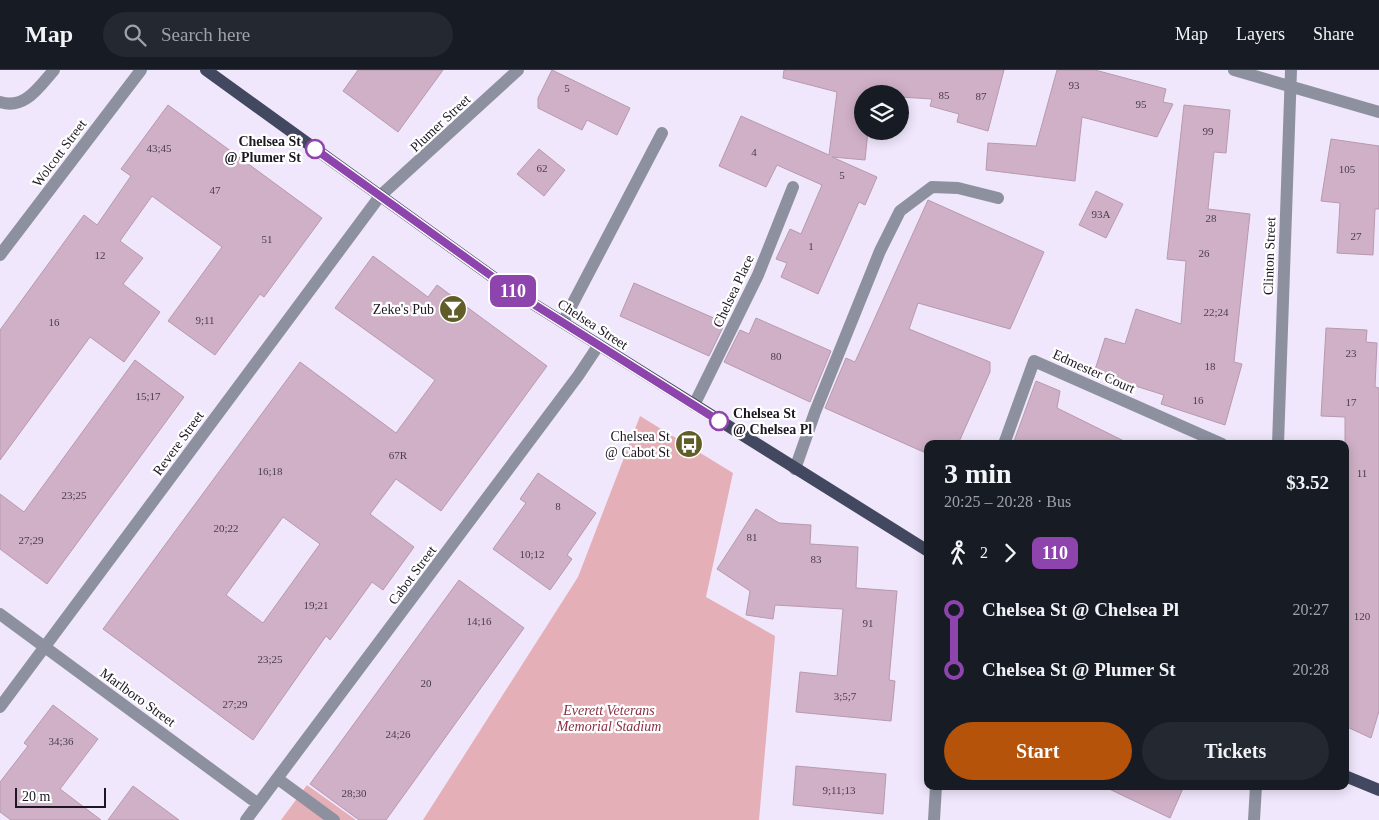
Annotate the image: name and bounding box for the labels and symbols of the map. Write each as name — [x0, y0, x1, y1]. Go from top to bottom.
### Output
house number: 93 — [1069, 79, 1080, 91]
house number: 5 — [564, 82, 570, 94]
house number: 85 — [939, 89, 950, 101]
house number: 87 — [976, 90, 987, 102]
street label: Plumer Street — [407, 92, 474, 155]
house number: 95 — [1136, 98, 1147, 110]
street label: Wolcott Street — [29, 117, 90, 190]
house number: 99 — [1203, 125, 1214, 137]
place label: Chelsea St @ Plumer St — [224, 134, 301, 165]
marker: Chelsea St @ Plumer St — [305, 139, 325, 159]
house number: 43;45 — [146, 142, 172, 154]
house number: 4 — [751, 146, 757, 158]
house number: 62 — [537, 162, 548, 174]
house number: 105 — [1339, 163, 1356, 175]
house number: 5 — [839, 169, 845, 181]
house number: 47 — [210, 184, 221, 196]
house number: 93A — [1092, 208, 1111, 220]
house number: 28 — [1206, 212, 1217, 224]
street label: Clinton Street — [1261, 217, 1278, 295]
house number: 27 — [1351, 230, 1362, 242]
house number: 51 — [262, 233, 273, 245]
house number: 1 — [808, 240, 814, 252]
house number: 26 — [1199, 247, 1210, 259]
house number: 12 — [95, 249, 106, 261]
street label: Chelsea Place — [710, 253, 757, 330]
line badge: 110 — [484, 275, 542, 307]
bar icon: Zeke's Pub — [438, 294, 468, 324]
street label: Chelsea Street — [555, 296, 631, 353]
place label: Zeke's Pub — [373, 302, 434, 317]
house number: 22;24 — [1203, 306, 1229, 318]
house number: 9;11 — [195, 314, 215, 326]
house number: 16 — [49, 316, 60, 328]
street label: Edmester Court — [1050, 347, 1137, 396]
house number: 23 — [1346, 347, 1357, 359]
house number: 80 — [771, 350, 782, 362]
house number: 18 — [1205, 360, 1216, 372]
house number: 15;17 — [135, 390, 161, 402]
house number: 16 — [1193, 394, 1204, 406]
house number: 17 — [1346, 396, 1357, 408]
place label: Chelsea St @ Chelsea Pl — [733, 406, 812, 437]
street label: Revere Street — [150, 408, 207, 478]
marker: Chelsea St @ Chelsea Pl — [709, 411, 729, 431]
place label: Chelsea St @ Cabot St — [605, 429, 670, 460]
bus stop icon: Chelsea St @ Cabot St — [674, 429, 704, 459]
house number: 67R — [389, 449, 408, 461]
house number: 16;18 — [257, 465, 283, 477]
house number: 11 — [1357, 467, 1367, 479]
house number: 23;25 — [61, 489, 87, 501]
house number: 8 — [555, 500, 561, 512]
house number: 20;22 — [213, 522, 239, 534]
house number: 81 — [747, 531, 758, 543]
house number: 27;29 — [18, 534, 44, 546]
street label: Cabot Street — [385, 543, 439, 608]
house number: 10;12 — [519, 548, 545, 560]
house number: 83 — [811, 553, 822, 565]
house number: 19;21 — [303, 599, 329, 611]
house number: 120 — [1354, 610, 1371, 622]
house number: 14;16 — [466, 615, 492, 627]
house number: 91 — [863, 617, 874, 629]
house number: 23;25 — [257, 653, 283, 665]
street label: Marlboro Street — [97, 665, 178, 730]
house number: 20 — [421, 677, 432, 689]
house number: 3;5;7 — [834, 690, 857, 702]
house number: 27;29 — [222, 698, 248, 710]
park label: Everett Veterans Memorial Stadium — [556, 703, 661, 734]
house number: 24;26 — [385, 728, 411, 740]
house number: 34;36 — [48, 735, 74, 747]
house number: 9;11;13 — [822, 784, 856, 796]
scale bar — [15, 785, 106, 808]
house number: 28;30 — [341, 787, 367, 799]

